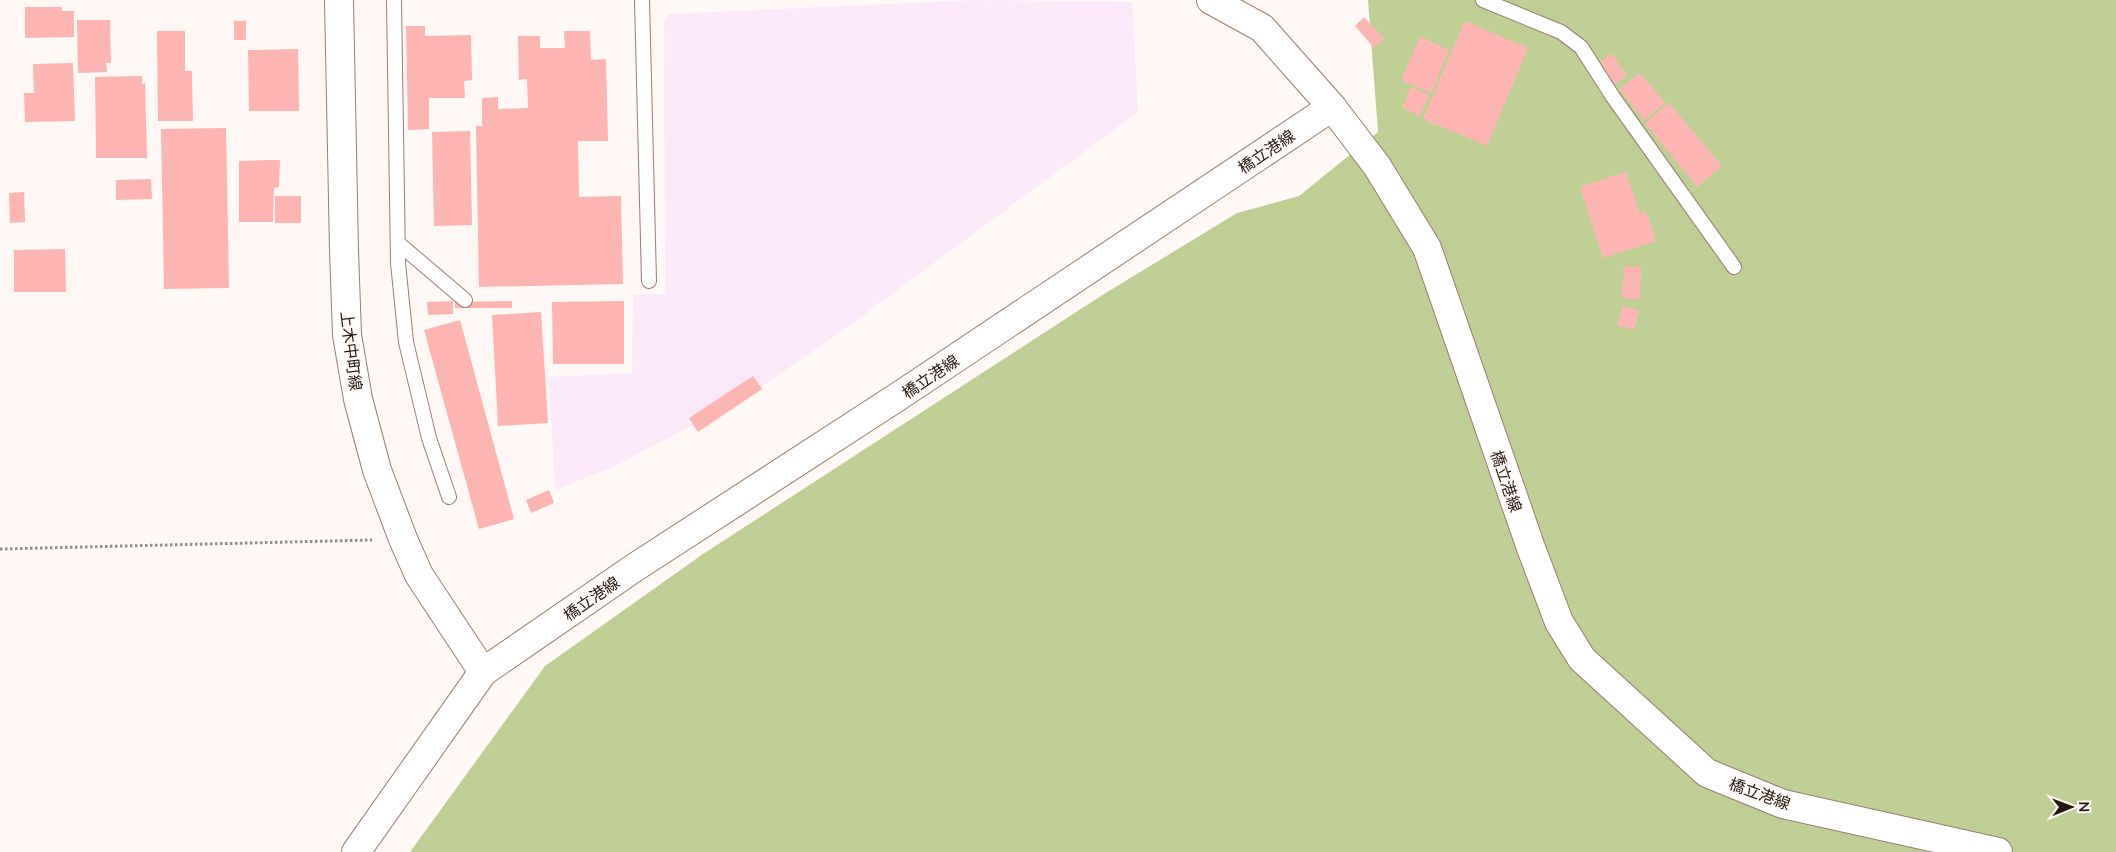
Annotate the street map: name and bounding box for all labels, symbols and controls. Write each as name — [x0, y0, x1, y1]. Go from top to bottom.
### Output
street label: 橋立港線 — [1234, 125, 1298, 177]
street label: 上木中町線 — [338, 310, 366, 392]
street label: 橋立港線 — [898, 350, 962, 402]
street label: 橋立港線 — [1488, 448, 1526, 514]
street label: 橋立港線 — [559, 572, 623, 624]
street label: 橋立港線 — [1727, 773, 1793, 813]
north arrow — [2046, 782, 2096, 832]
text: N — [2076, 801, 2093, 812]

